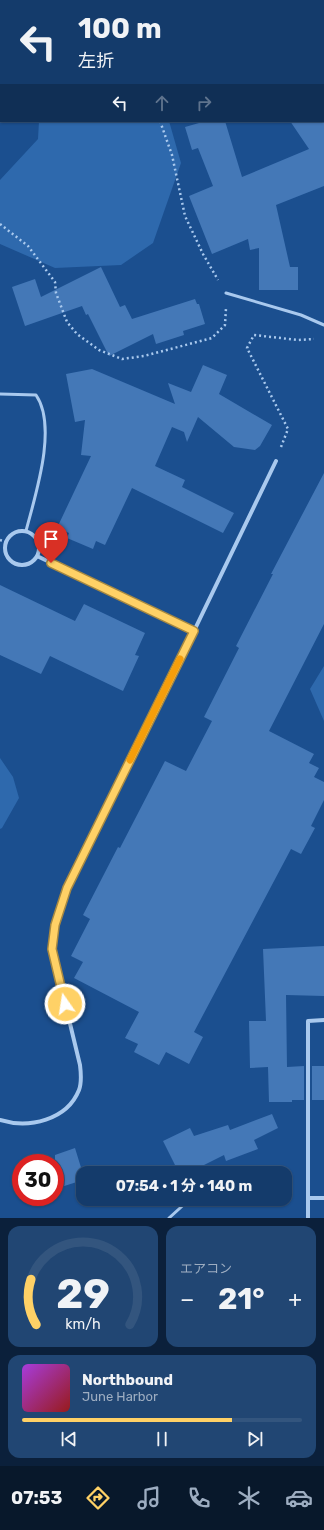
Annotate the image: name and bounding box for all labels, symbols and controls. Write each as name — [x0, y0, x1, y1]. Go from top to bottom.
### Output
text: 100 m — [78, 12, 162, 45]
icon: left — [12, 16, 64, 68]
text: 左折 — [78, 50, 114, 72]
icon: left — [109, 92, 131, 114]
icon: ahead — [151, 92, 173, 114]
icon: right — [193, 92, 215, 114]
pin — [34, 522, 68, 563]
icon: arrive — [40, 528, 62, 550]
position arrow — [44, 983, 86, 1025]
speed limit sign: 30 — [12, 1154, 64, 1206]
text: 07:54 · 1 分 · 140 m — [116, 1177, 252, 1195]
text: エアコン — [180, 1261, 232, 1276]
text: 29 — [56, 1268, 110, 1317]
text: 21° — [218, 1281, 265, 1317]
text: − — [180, 1286, 194, 1313]
text: + — [288, 1286, 302, 1313]
text: km/h — [65, 1315, 101, 1332]
text: Northbound — [82, 1371, 173, 1389]
text: June Harbor — [82, 1389, 158, 1404]
icon: previous — [58, 1428, 80, 1450]
icon: pause — [151, 1428, 173, 1450]
icon: next — [244, 1428, 266, 1450]
icon: directions — [84, 1484, 112, 1512]
icon: music — [135, 1484, 163, 1512]
icon: phone — [185, 1484, 213, 1512]
icon: climate — [235, 1484, 263, 1512]
icon: car — [285, 1484, 313, 1512]
text: 07:53 — [11, 1487, 62, 1509]

